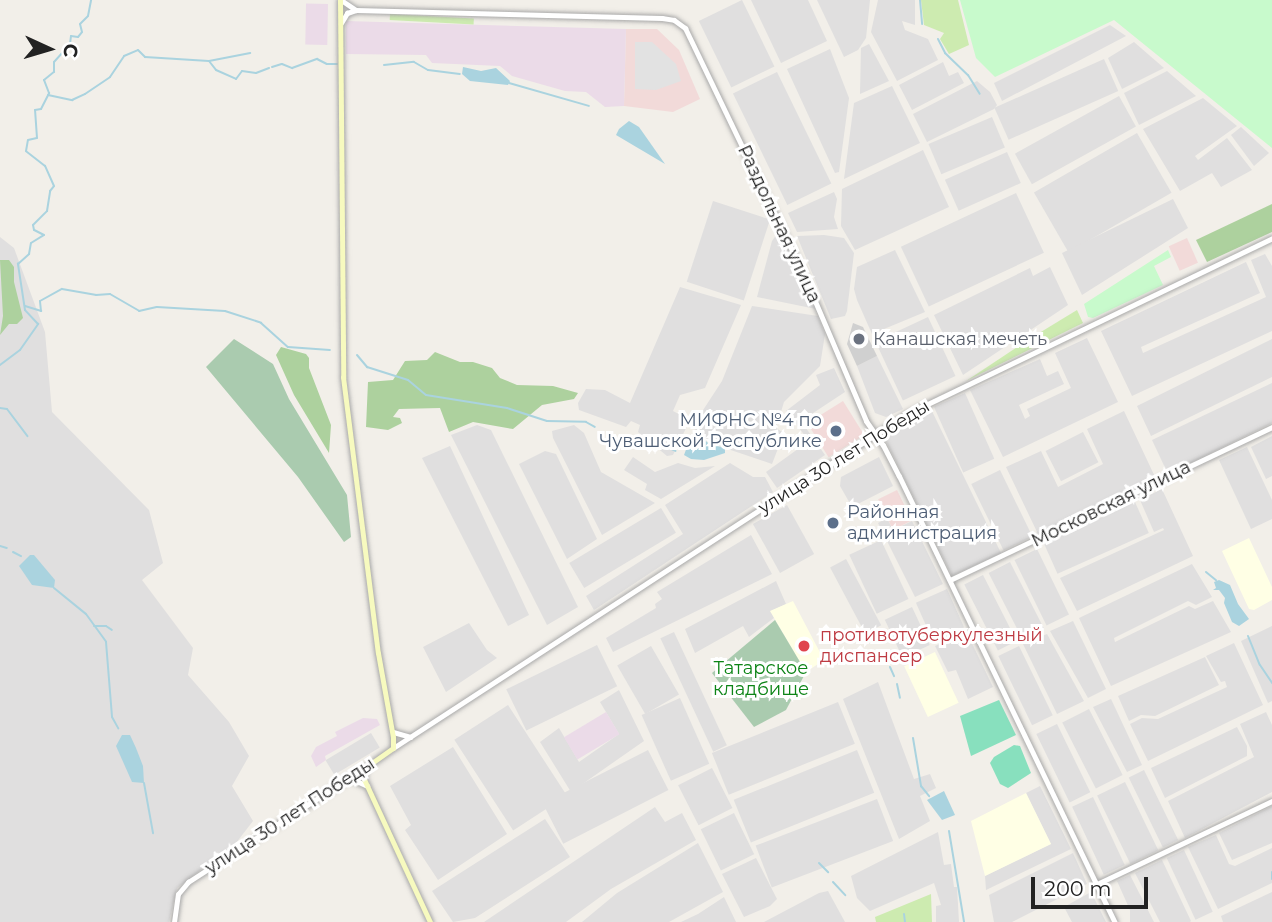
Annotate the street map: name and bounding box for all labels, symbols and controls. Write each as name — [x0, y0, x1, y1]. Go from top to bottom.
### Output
north arrow — [14, 14, 84, 84]
text: С — [58, 43, 82, 58]
street label: Раздольная улица — [733, 142, 825, 306]
place label: Канашская мечеть — [873, 328, 1047, 350]
marker: Канашская мечеть — [851, 331, 867, 347]
street label: улица 30 лет Победы — [754, 395, 934, 519]
place label: МИФНС №4 по Чувашской Республике — [599, 410, 822, 452]
marker: МИФНС №4 по Чувашской Республике — [828, 423, 844, 439]
street label: Московская улица — [1028, 456, 1194, 552]
place label: Районная администрация — [847, 502, 997, 544]
marker: Районная администрация — [825, 515, 841, 531]
place label: противотуберкулезный диспансер — [820, 625, 1043, 668]
marker: противотуберкулезный диспансер — [794, 636, 814, 656]
park label: Татарское кладбище — [713, 658, 809, 700]
street label: улица 30 лет Победы — [201, 753, 379, 879]
scale bar — [1034, 862, 1151, 906]
text: 200 m — [1044, 876, 1111, 901]

